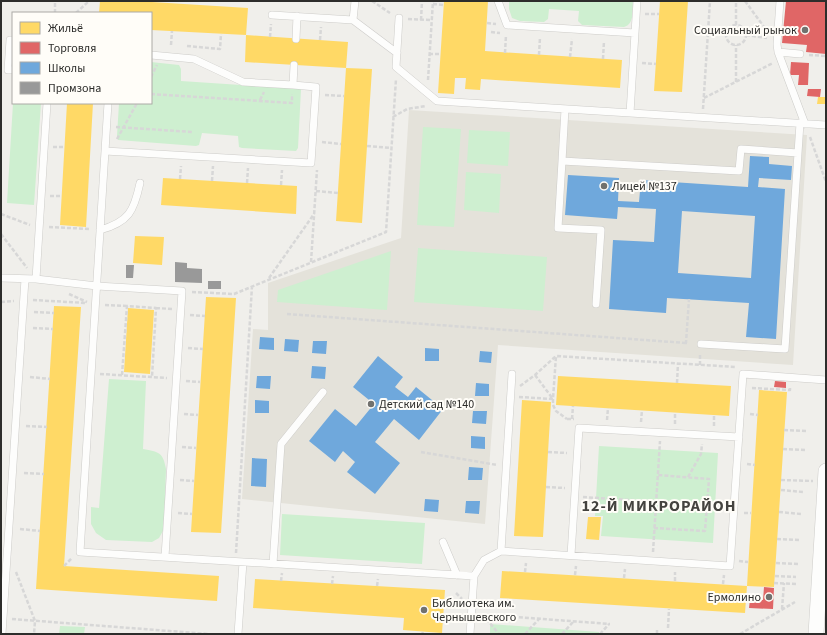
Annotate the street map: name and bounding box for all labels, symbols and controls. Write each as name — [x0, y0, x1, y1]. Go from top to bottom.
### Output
legend — [12, 12, 152, 104]
text: Жильё — [48, 20, 83, 37]
place label: Социальный рынок — [694, 22, 797, 39]
marker: Социальный рынок — [800, 25, 810, 35]
text: Торговля — [48, 40, 96, 57]
text: Школы — [48, 60, 85, 77]
text: Промзона — [48, 80, 101, 97]
place label: Лицей №137 — [612, 178, 677, 195]
marker: Лицей №137 — [599, 181, 609, 191]
place label: Детский сад №140 — [379, 396, 474, 413]
marker: Детский сад №140 — [366, 399, 376, 409]
district label: 12-Й МИКРОРАЙОН — [581, 495, 737, 517]
place label: Ермолино — [708, 589, 761, 606]
marker: Ермолино — [764, 592, 774, 602]
place label: Библиотека им. Чернышевского — [432, 595, 516, 626]
marker: Библиотека им. Чернышевского — [419, 605, 429, 615]

